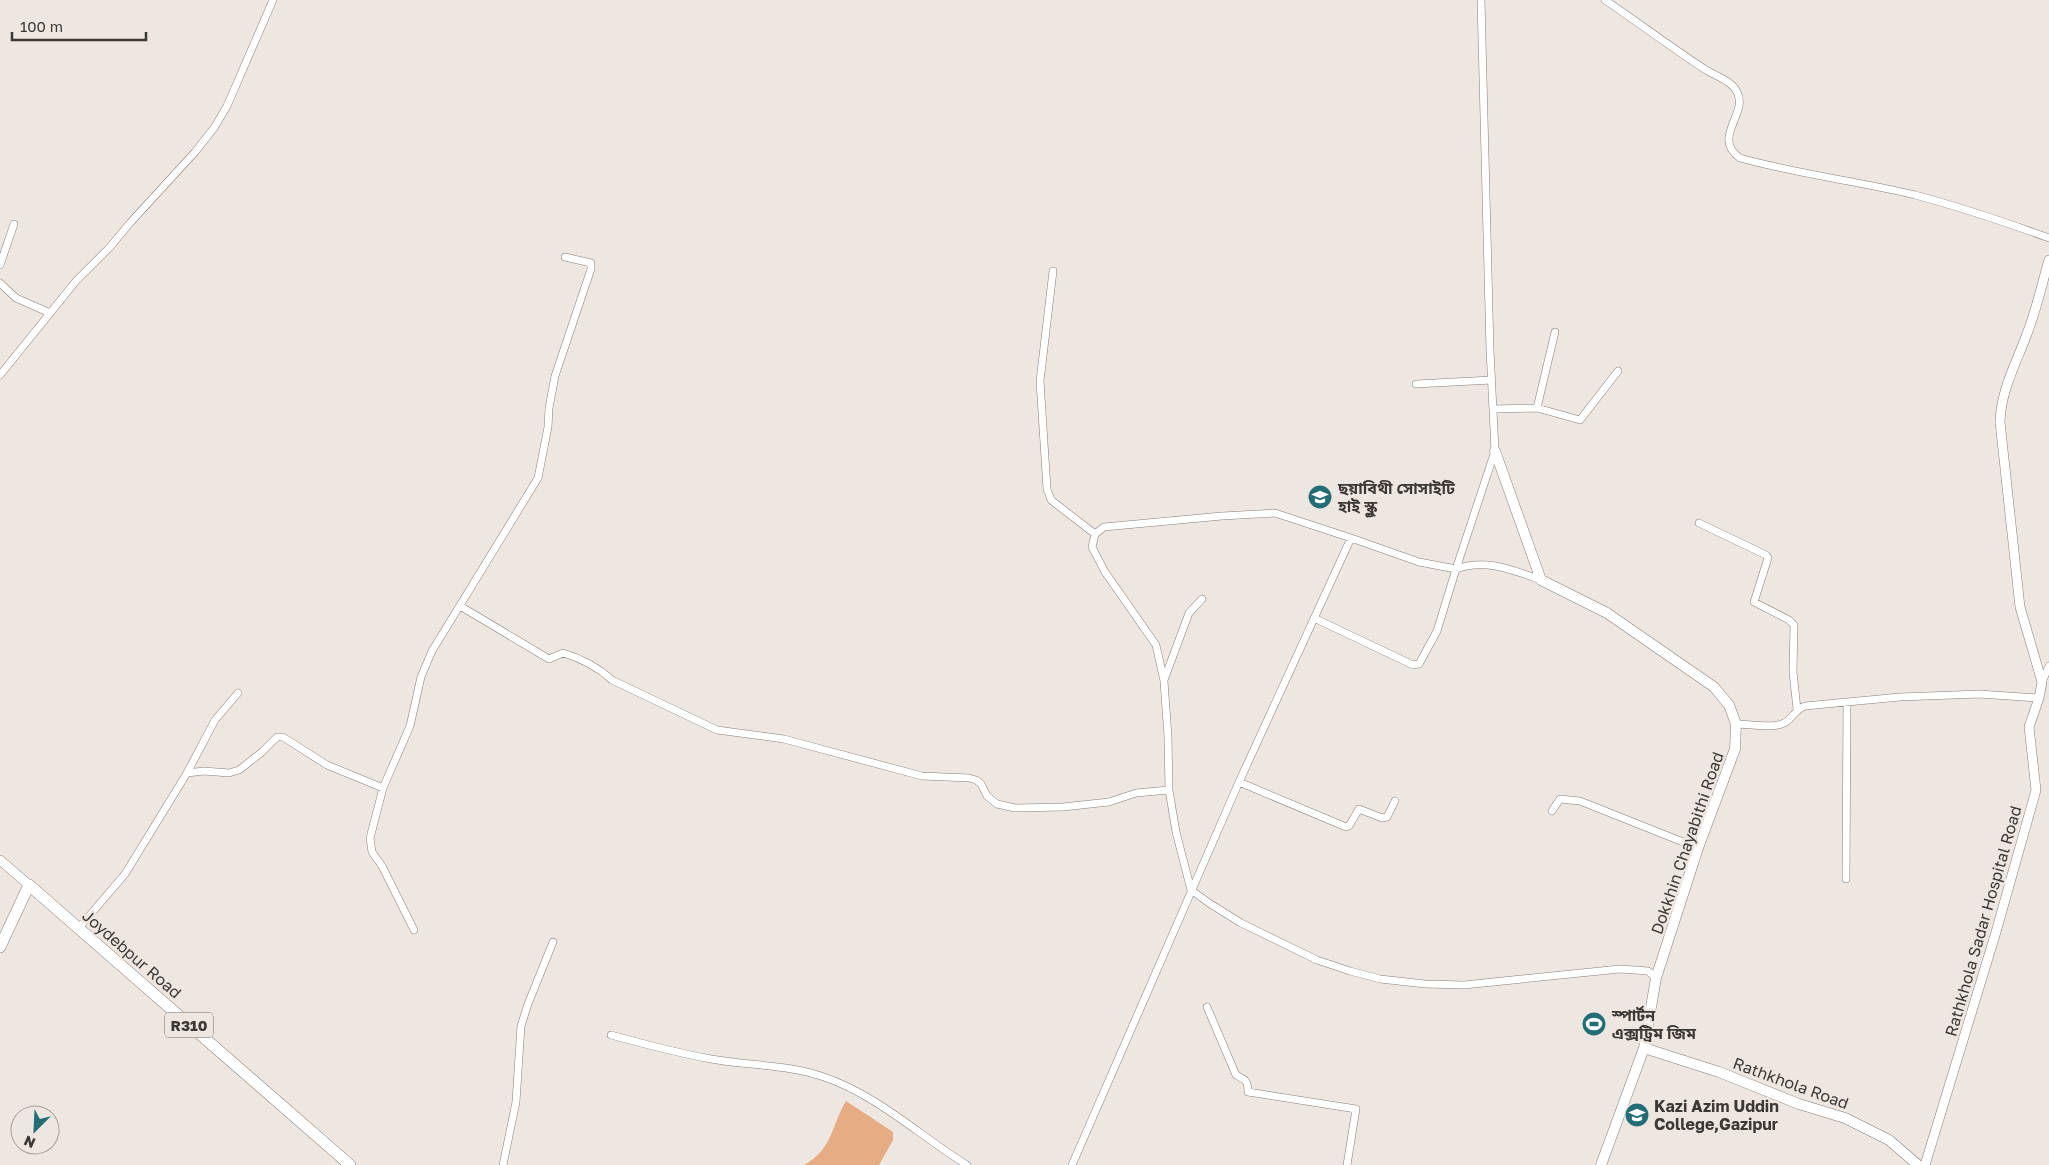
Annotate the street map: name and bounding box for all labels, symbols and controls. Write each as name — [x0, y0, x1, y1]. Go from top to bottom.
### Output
scale bar — [12, 10, 146, 42]
text: 100 m — [20, 17, 63, 35]
place label: ছয়াবিথী সোসাইটি হাই স্কুল — [1337, 478, 1456, 518]
school or university icon: ছয়াবিথী সোসাইটি হাই স্কুল — [1307, 484, 1333, 510]
street label: Dokkhin Chayabithi Road — [1646, 749, 1728, 937]
street label: Rathkhola Sadar Hospital Road — [1940, 803, 2026, 1039]
street label: Joydebpur Road — [78, 906, 186, 1002]
place label: স্পার্টন এক্সট্রিম জিম — [1611, 1005, 1697, 1043]
sports icon: স্পার্টন এক্সট্রিম জিম — [1581, 1011, 1607, 1037]
road number: R310 — [165, 1012, 213, 1038]
street label: Rathkhola Road — [1730, 1053, 1852, 1113]
place label: Kazi Azim Uddin College,Gazipur — [1654, 1096, 1779, 1134]
school or university icon: Kazi Azim Uddin College,Gazipur — [1624, 1102, 1650, 1128]
north arrow — [10, 1105, 60, 1155]
text: N — [21, 1132, 38, 1152]

